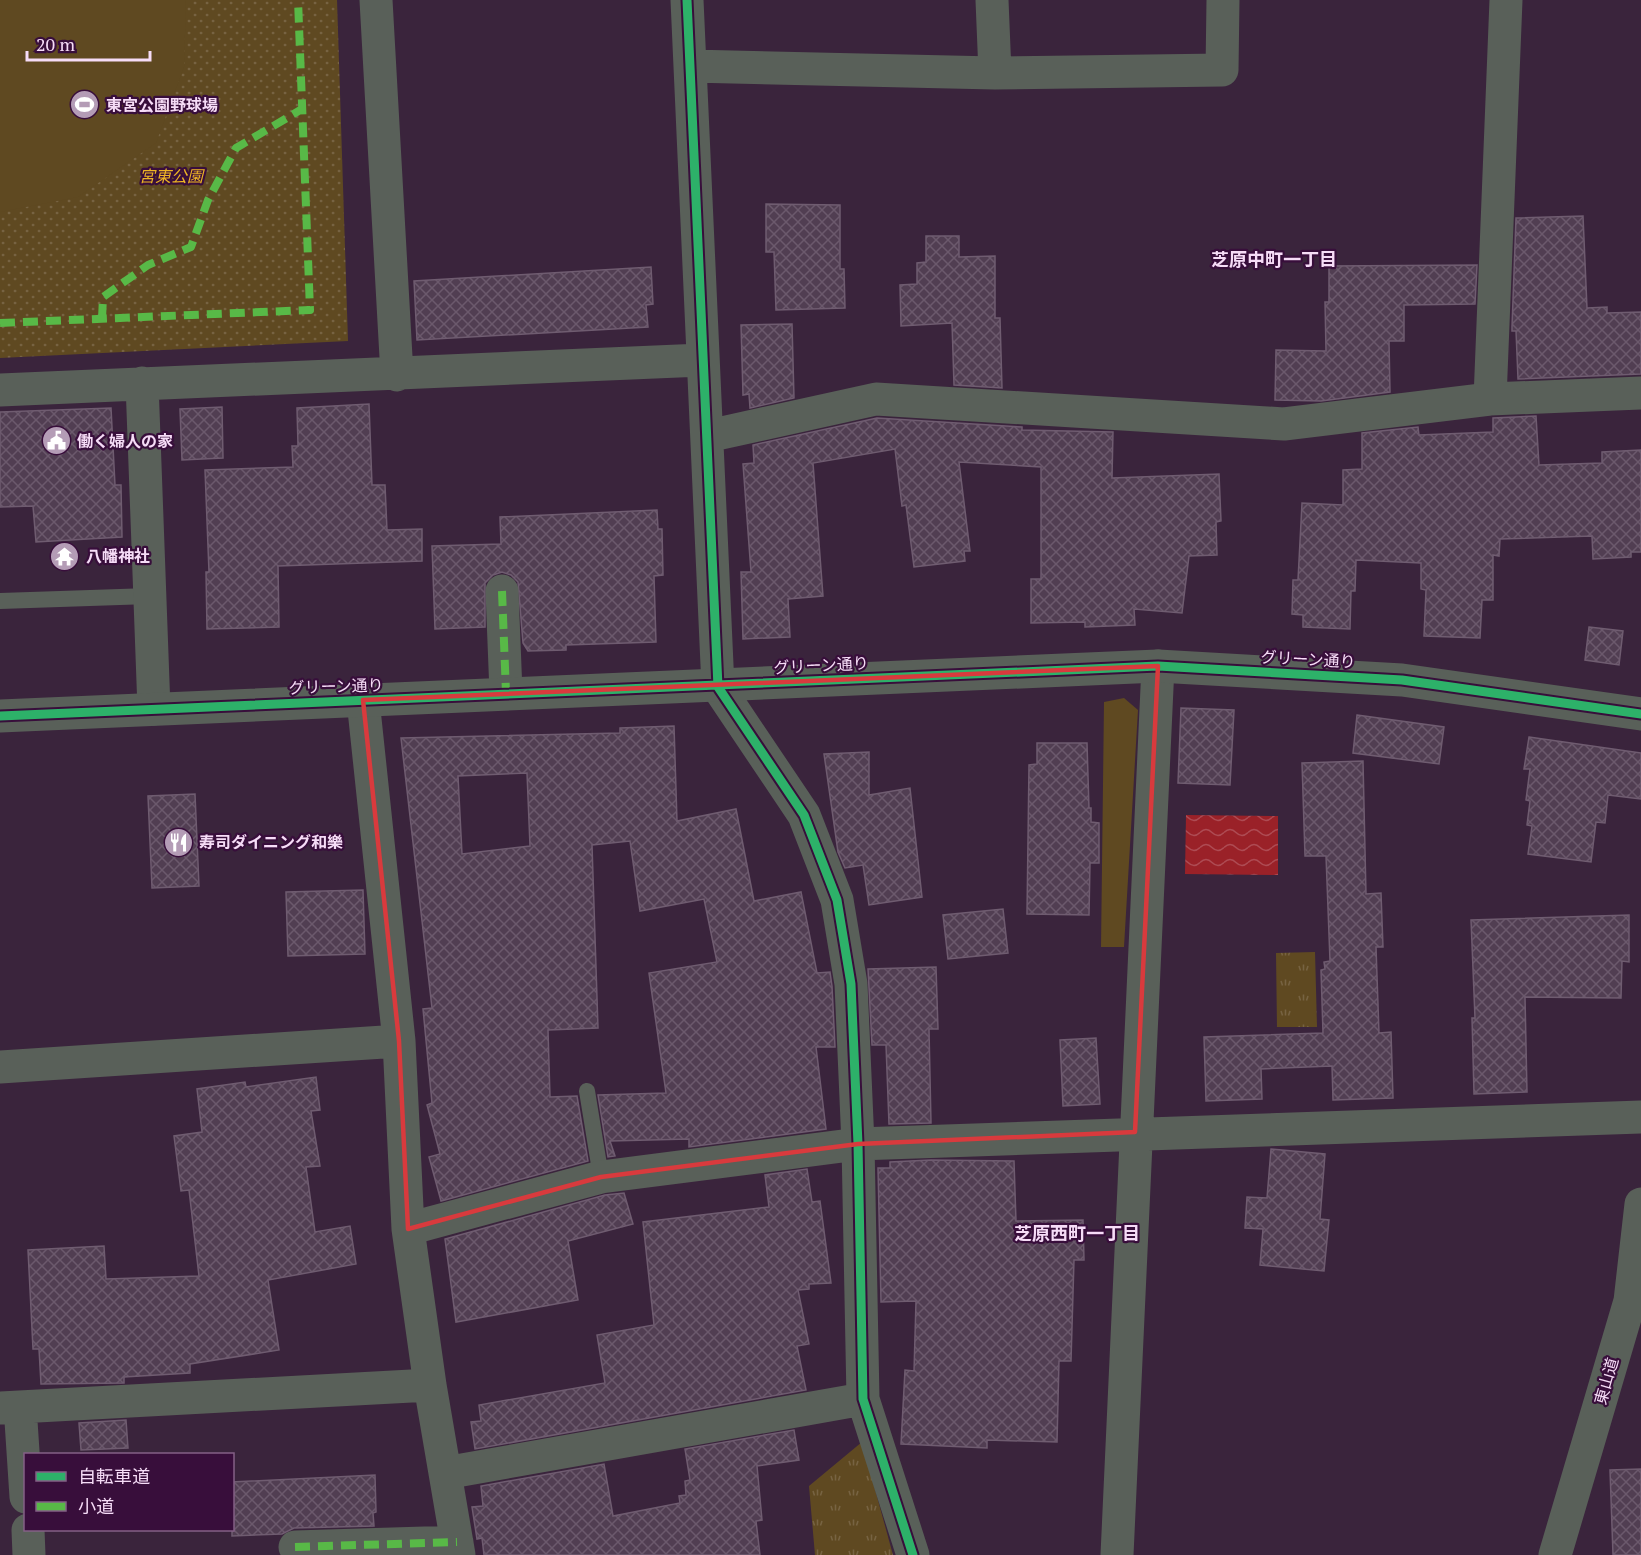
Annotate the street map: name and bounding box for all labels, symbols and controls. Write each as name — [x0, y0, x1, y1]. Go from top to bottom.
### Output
scale bar — [27, 24, 150, 62]
text: 20 m — [36, 32, 76, 56]
sports icon: 東宮公園野球場 — [69, 89, 101, 121]
place label: 東宮公園野球場 — [106, 94, 218, 116]
park label: 宮東公園 — [139, 165, 205, 187]
district label: 芝原中町一丁目 — [1211, 247, 1337, 271]
public building icon: 働く婦人の家 — [40, 425, 72, 457]
place label: 働く婦人の家 — [77, 430, 173, 452]
temple icon: 八幡神社 — [49, 540, 81, 572]
place label: 八幡神社 — [86, 545, 150, 567]
street label: グリーン通り — [1260, 646, 1356, 672]
street label: グリーン通り — [773, 652, 869, 678]
street label: グリーン通り — [288, 673, 384, 699]
restaurant icon: 寿司ダイニング和樂 — [162, 826, 194, 858]
place label: 寿司ダイニング和樂 — [199, 831, 343, 853]
district label: 芝原西町一丁目 — [1014, 1221, 1140, 1245]
street label: 東山道 — [1589, 1355, 1623, 1407]
legend — [24, 1453, 234, 1531]
text: 自転車道 — [78, 1464, 150, 1488]
text: 小道 — [78, 1494, 114, 1518]

